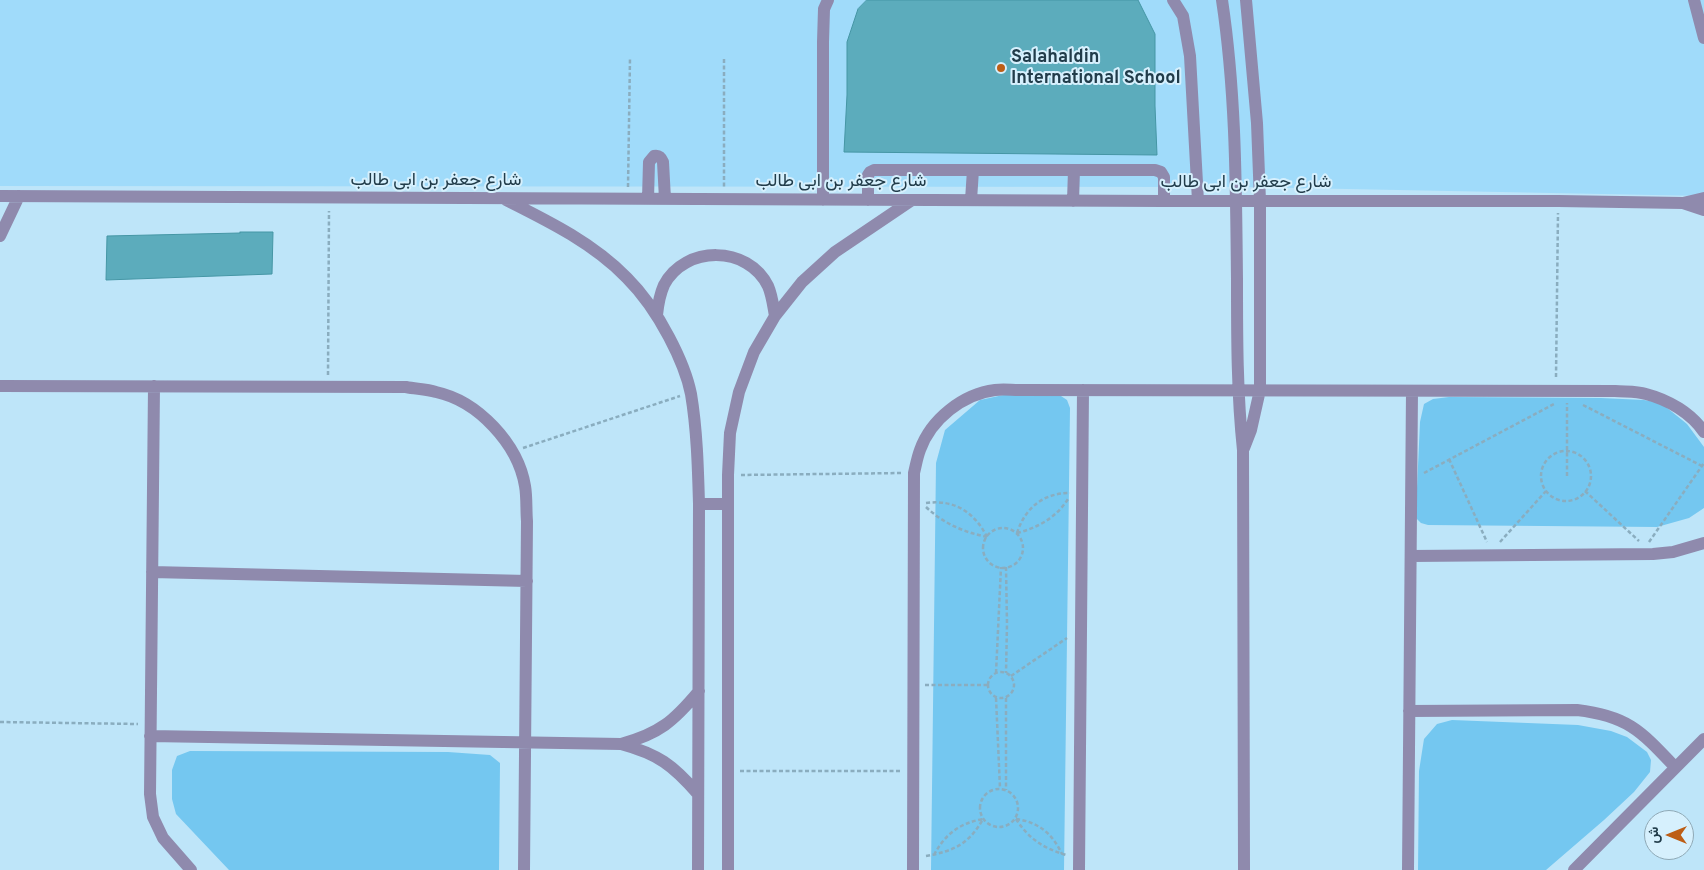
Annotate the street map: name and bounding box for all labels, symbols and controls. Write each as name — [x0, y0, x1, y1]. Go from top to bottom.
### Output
place label: Salahaldin International School — [1011, 47, 1181, 90]
marker: Salahaldin International School — [995, 62, 1007, 74]
street label: شارع جعفر بن ابى طالب — [351, 170, 521, 192]
street label: شارع جعفر بن ابى طالب — [756, 171, 926, 193]
street label: شارع جعفر بن ابى طالب — [1161, 172, 1331, 194]
north arrow — [1644, 810, 1694, 860]
text: ش — [1646, 827, 1663, 843]

